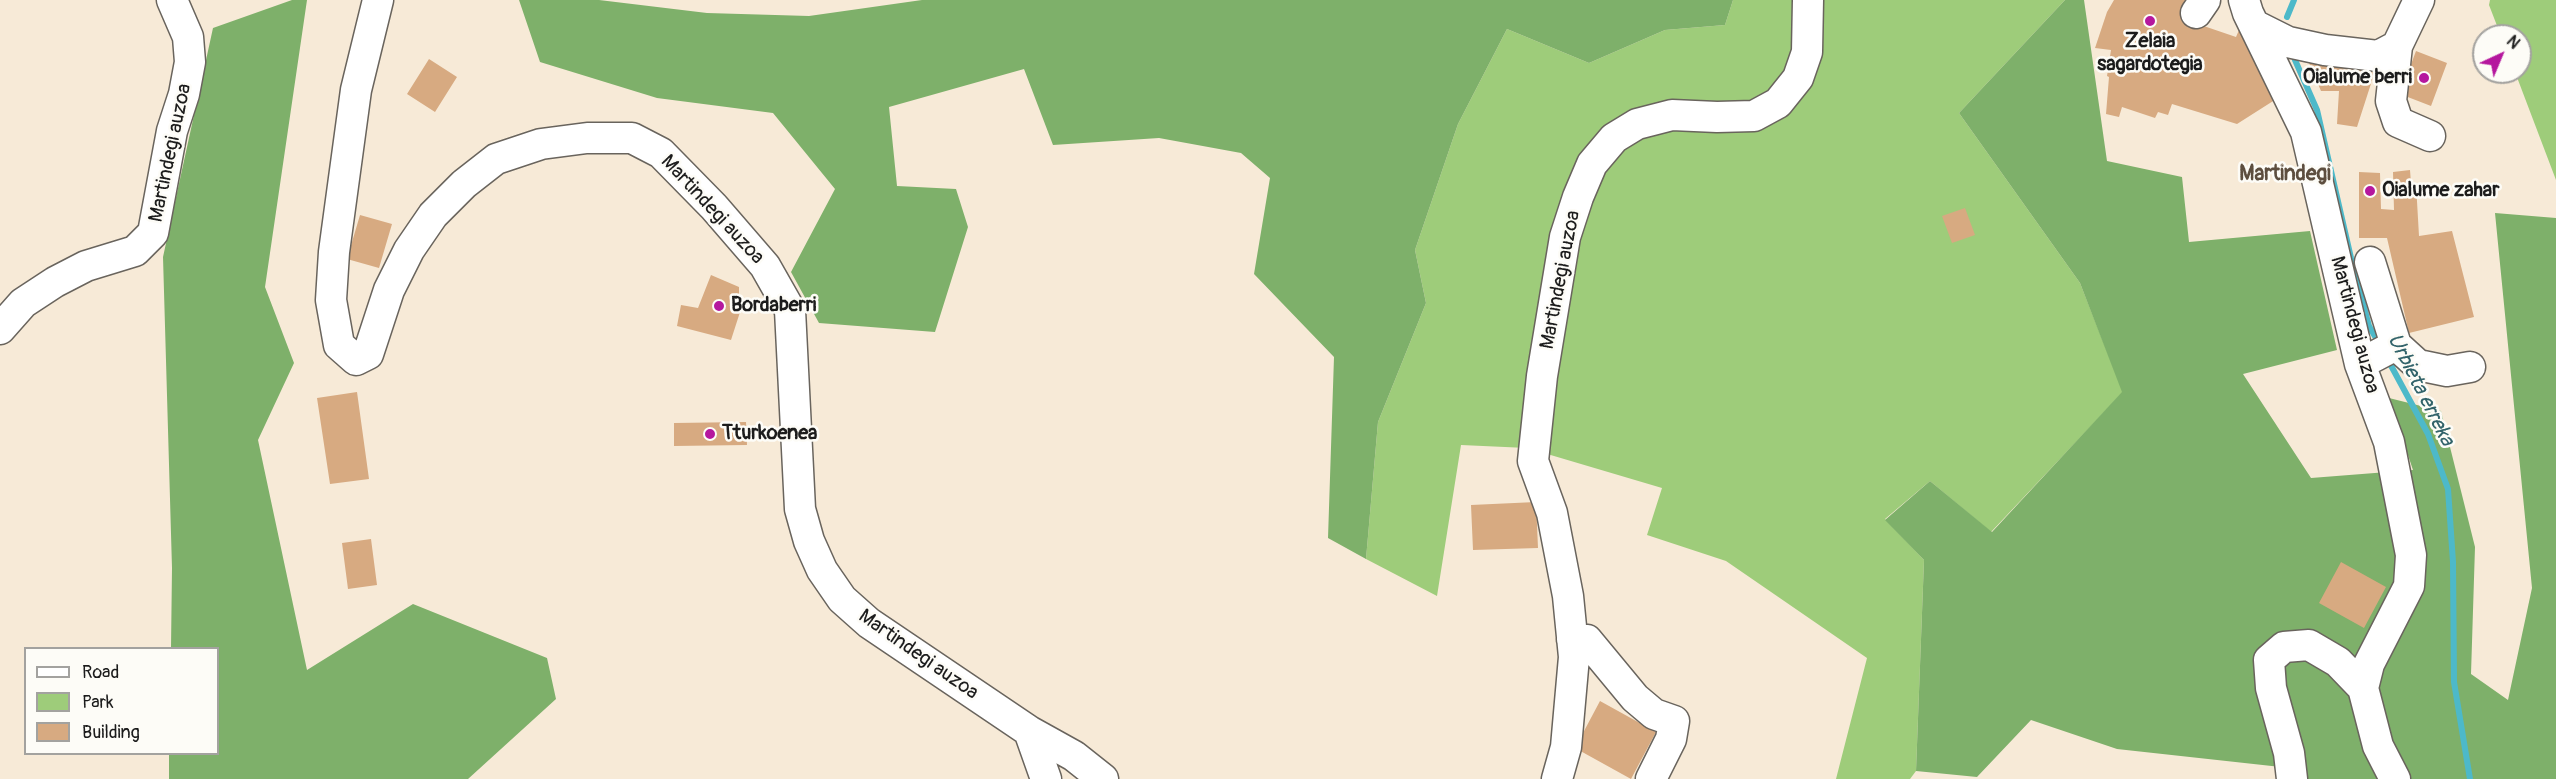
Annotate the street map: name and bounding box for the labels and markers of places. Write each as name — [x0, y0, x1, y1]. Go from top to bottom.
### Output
marker: Zelaia sagardotegia — [2143, 14, 2157, 28]
place label: Zelaia sagardotegia — [2097, 30, 2203, 77]
place label: Oialume berri — [2303, 66, 2412, 90]
marker: Oialume berri — [2417, 71, 2431, 85]
place label: Oialume zahar — [2382, 179, 2499, 203]
marker: Oialume zahar — [2363, 184, 2377, 198]
place label: Bordaberri — [731, 294, 816, 318]
marker: Bordaberri — [712, 299, 726, 313]
place label: Tturkoenea — [722, 422, 817, 446]
marker: Tturkoenea — [703, 427, 717, 441]

